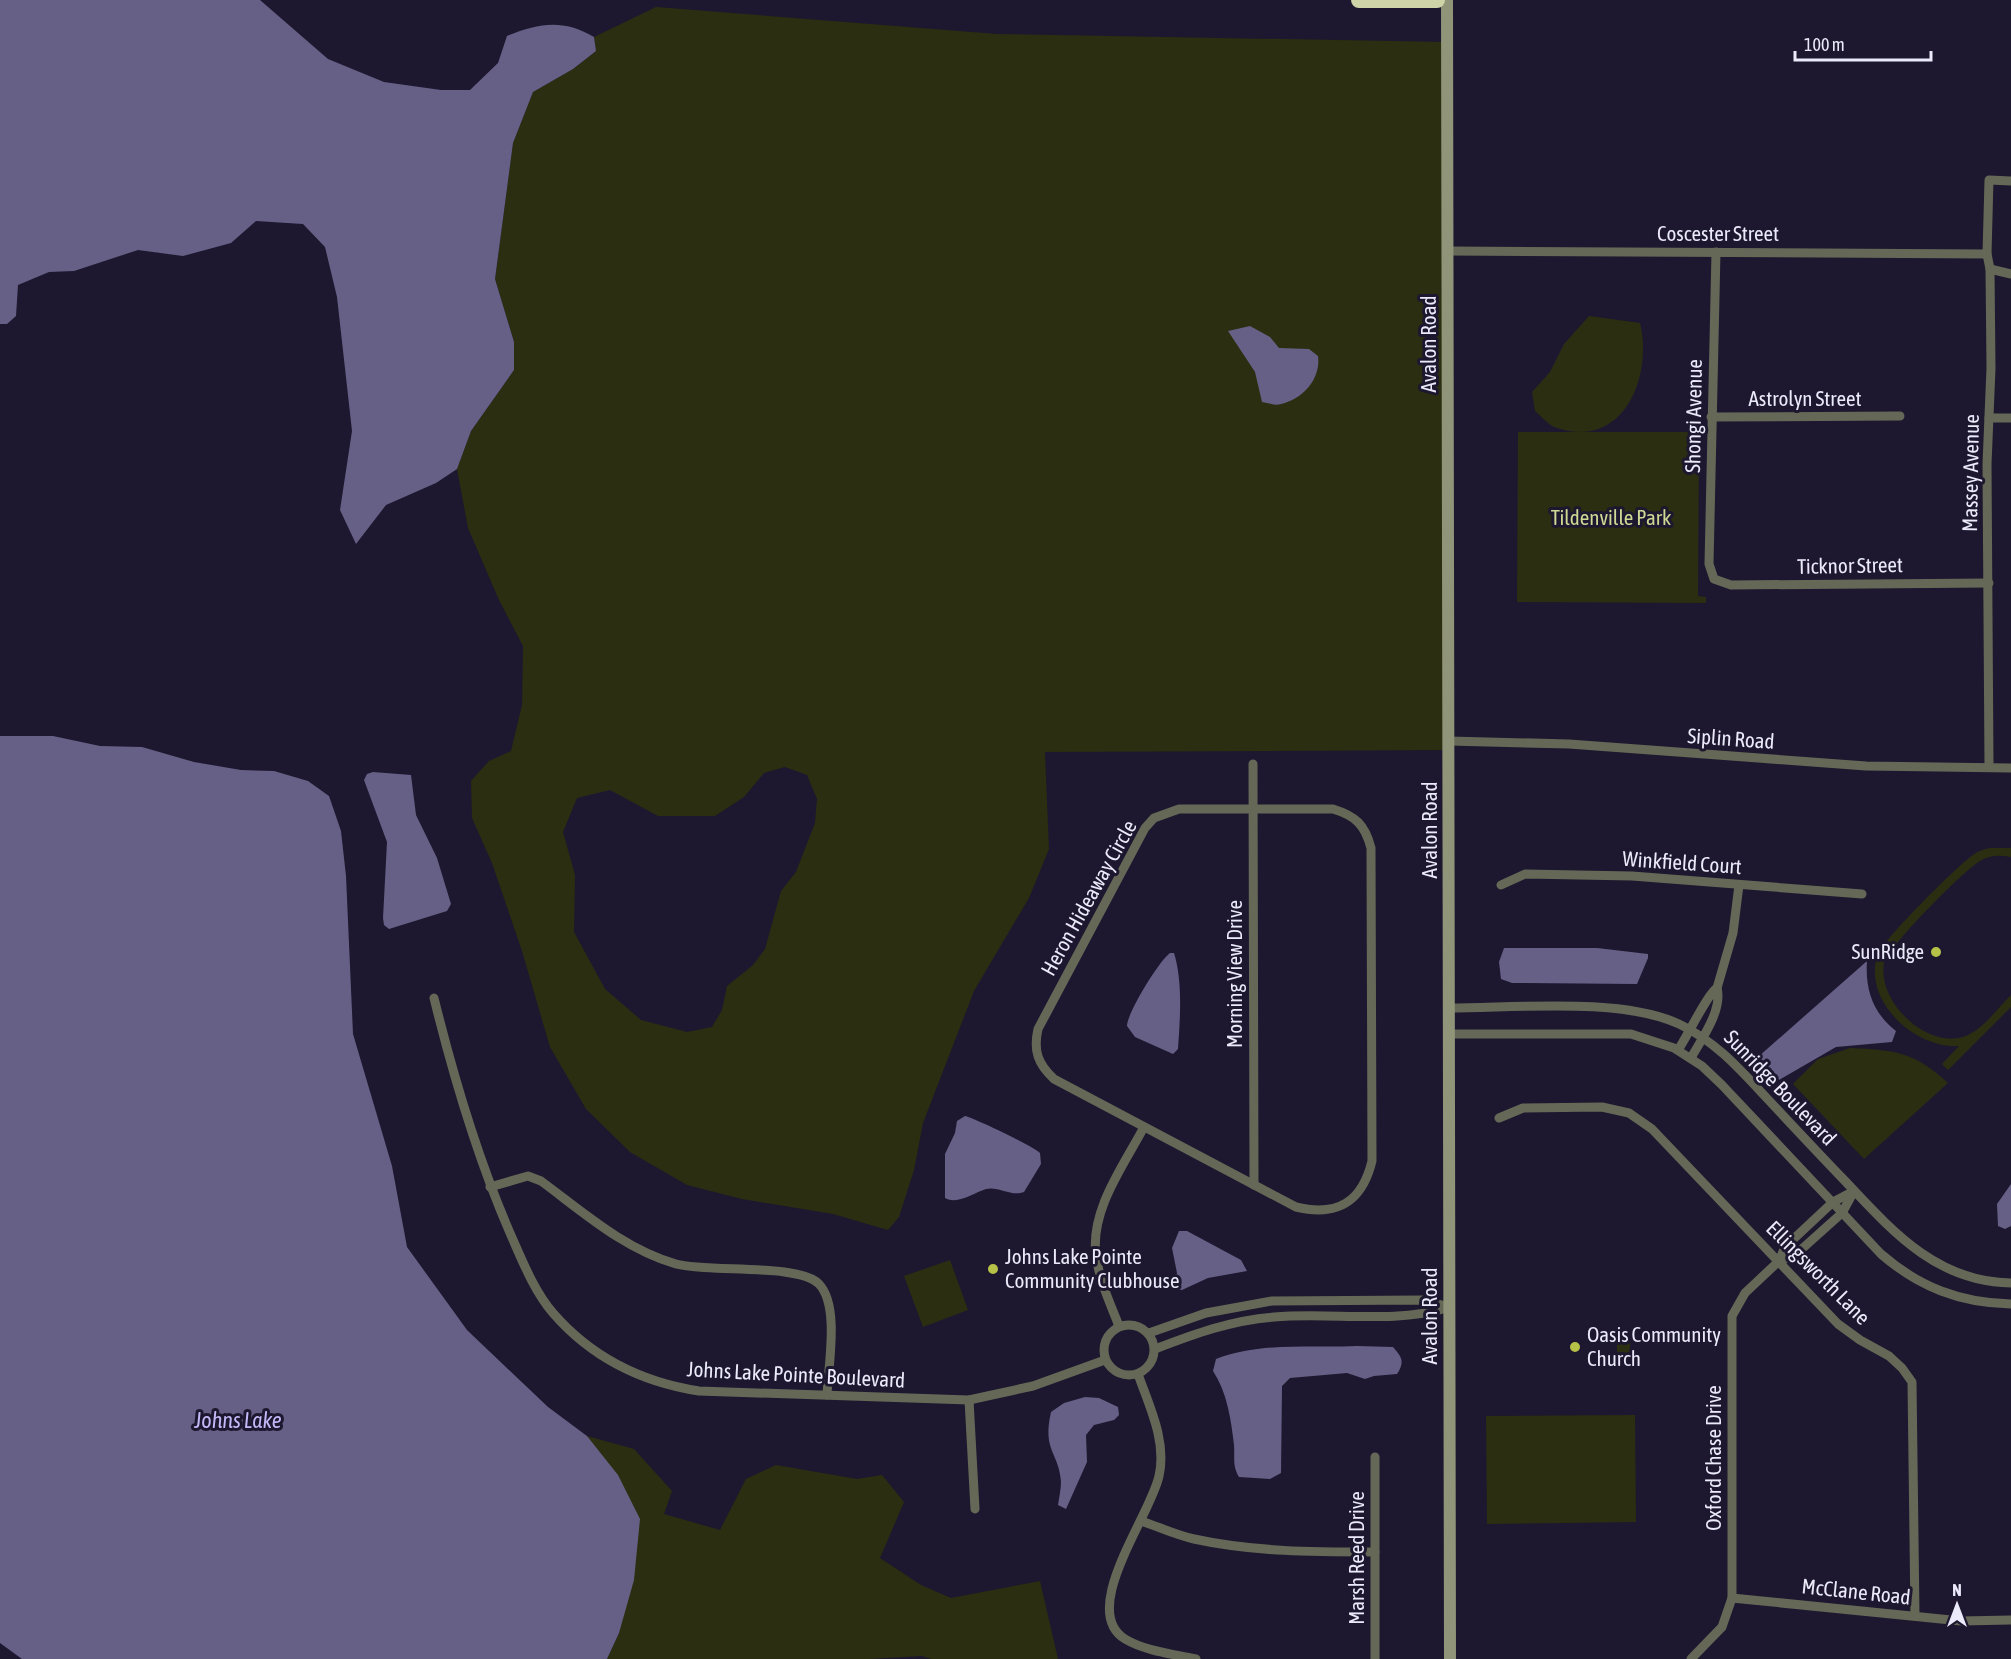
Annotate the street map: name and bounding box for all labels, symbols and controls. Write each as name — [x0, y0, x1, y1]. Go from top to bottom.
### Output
scale bar — [1795, 24, 1932, 62]
text: 100 m — [1804, 34, 1845, 55]
street label: Coscester Street — [1657, 221, 1779, 245]
street label: Avalon Road — [1416, 296, 1440, 392]
street label: Shongi Avenue — [1680, 359, 1706, 473]
street label: Astrolyn Street — [1749, 386, 1861, 410]
street label: Massey Avenue — [1957, 414, 1983, 532]
park label: Tildenville Park — [1551, 505, 1671, 529]
street label: Ticknor Street — [1797, 552, 1903, 578]
street label: Siplin Road — [1687, 723, 1775, 753]
street label: Avalon Road — [1417, 782, 1441, 878]
street label: Heron Hideaway Circle — [1035, 816, 1141, 979]
street label: Winkfield Court — [1622, 846, 1742, 878]
street label: Morning View Drive — [1222, 900, 1246, 1048]
place label: SunRidge — [1851, 939, 1924, 963]
marker: SunRidge — [1929, 945, 1943, 959]
street label: Sunridge Boulevard — [1720, 1025, 1842, 1150]
street label: Ellingsworth Lane — [1762, 1216, 1875, 1329]
place label: Johns Lake Pointe Community Clubhouse — [1005, 1244, 1180, 1292]
marker: Johns Lake Pointe Community Clubhouse — [986, 1262, 1000, 1276]
street label: Avalon Road — [1417, 1268, 1441, 1364]
place label: Oasis Community Church — [1587, 1322, 1721, 1370]
marker: Oasis Community Church — [1568, 1340, 1582, 1354]
street label: Johns Lake Pointe Boulevard — [686, 1356, 906, 1392]
street label: Oxford Chase Drive — [1701, 1385, 1725, 1531]
water label: Johns Lake — [193, 1407, 282, 1433]
street label: Marsh Reed Drive — [1344, 1491, 1368, 1625]
street label: McClane Road — [1800, 1573, 1912, 1609]
north arrow — [1927, 1575, 1987, 1635]
text: N — [1952, 1581, 1962, 1599]

